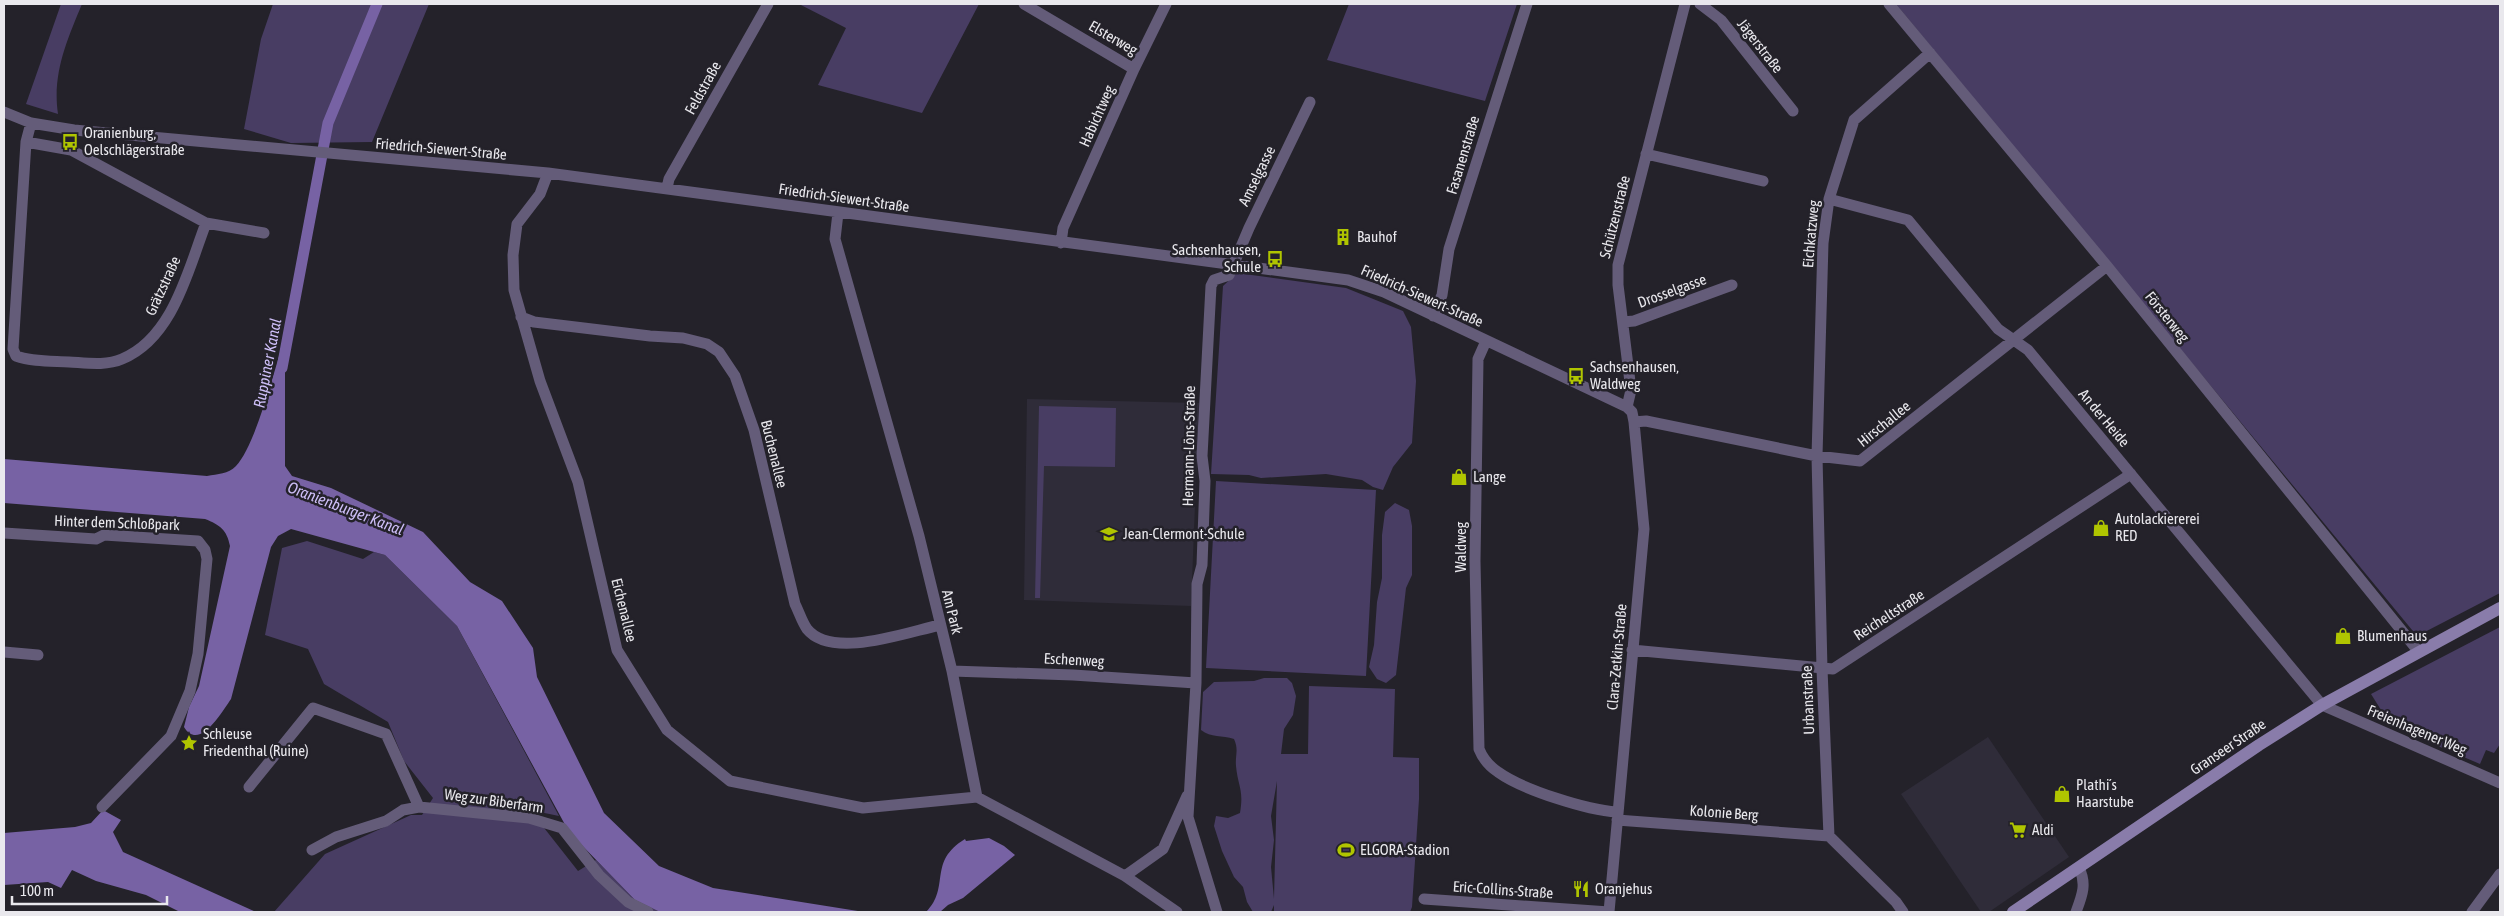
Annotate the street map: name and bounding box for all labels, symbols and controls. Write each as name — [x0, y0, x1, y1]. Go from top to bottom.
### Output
street label: Jägerstraße — [1734, 15, 1787, 76]
street label: Elsterweg — [1086, 17, 1141, 58]
street label: Feldstraße — [681, 58, 724, 117]
street label: Habichtweg — [1075, 82, 1118, 149]
street label: Fasanenstraße — [1443, 113, 1483, 196]
place label: Oranienburg, Oelschlägerstraße — [84, 124, 185, 158]
bus stop icon: Oranienburg, Oelschlägerstraße — [60, 132, 80, 152]
street label: Friedrich-Siewert-Straße — [375, 134, 508, 163]
street label: Amselgasse — [1235, 143, 1278, 209]
street label: Schützenstraße — [1596, 174, 1633, 260]
street label: Friedrich-Siewert-Straße — [778, 180, 911, 215]
street label: Eichkatzweg — [1799, 199, 1822, 269]
building icon: Bauhof — [1333, 227, 1353, 247]
place label: Bauhof — [1357, 228, 1397, 245]
place label: Sachsenhausen, Schule — [1172, 241, 1261, 275]
bus stop icon: Sachsenhausen, Schule — [1265, 249, 1285, 269]
street label: Grätzstraße — [141, 253, 184, 318]
street label: Friedrich-Siewert-Straße — [1359, 261, 1486, 330]
street label: Drosselgasse — [1635, 270, 1709, 311]
street label: Försterweg — [2142, 288, 2193, 346]
water label: Ruppiner Kanal — [249, 317, 285, 410]
place label: Sachsenhausen, Waldweg — [1590, 358, 1679, 392]
bus stop icon: Sachsenhausen, Waldweg — [1566, 366, 1586, 386]
street label: Hermann-Löns-Straße — [1179, 385, 1198, 507]
street label: An der Heide — [2075, 385, 2134, 450]
street label: Hirschallee — [1854, 397, 1914, 450]
street label: Buchenallee — [758, 418, 791, 490]
shop icon: Lange — [1449, 467, 1469, 487]
place label: Lange — [1473, 468, 1506, 485]
water label: Oranienburger Kanal — [285, 478, 407, 539]
place label: Autolackiererei RED — [2115, 510, 2200, 544]
street label: Hinter dem Schloßpark — [54, 512, 181, 533]
shop icon: Autolackiererei RED — [2091, 518, 2111, 538]
street label: Waldweg — [1452, 521, 1469, 572]
school or university icon: Jean-Clermont-Schule — [1099, 524, 1119, 544]
place label: Jean-Clermont-Schule — [1123, 525, 1245, 542]
street label: Eichenallee — [608, 576, 641, 644]
street label: Reicheltstraße — [1850, 585, 1927, 644]
street label: Am Park — [939, 588, 966, 636]
street label: Clara-Zetkin-Straße — [1603, 603, 1630, 711]
shop icon: Blumenhaus — [2333, 626, 2353, 646]
place label: Blumenhaus — [2357, 627, 2427, 644]
street label: Eschenweg — [1043, 649, 1105, 670]
street label: Urbanstraße — [1798, 665, 1817, 735]
street label: Freienhagener Weg — [2365, 701, 2470, 758]
street label: Granseer Straße — [2187, 715, 2269, 778]
place label: Schleuse Friedenthal (Ruine) — [203, 725, 309, 759]
place icon: Schleuse Friedenthal (Ruine) — [179, 733, 199, 753]
place label: Plathi´s Haarstube — [2076, 776, 2134, 810]
shop icon: Plathi´s Haarstube — [2052, 784, 2072, 804]
street label: Weg zur Biberfarm — [443, 785, 545, 816]
street label: Kolonie Berg — [1689, 802, 1760, 823]
supermarket icon: Aldi — [2008, 820, 2028, 840]
place label: Aldi — [2032, 821, 2054, 838]
sports icon: ELGORA-Stadion — [1336, 840, 1356, 860]
place label: ELGORA-Stadion — [1360, 841, 1450, 858]
scale bar — [12, 874, 168, 906]
street label: Eric-Collins-Straße — [1452, 878, 1554, 902]
restaurant icon: Oranjehus — [1571, 879, 1591, 899]
place label: Oranjehus — [1595, 880, 1652, 897]
text: 100 m — [20, 882, 54, 899]

